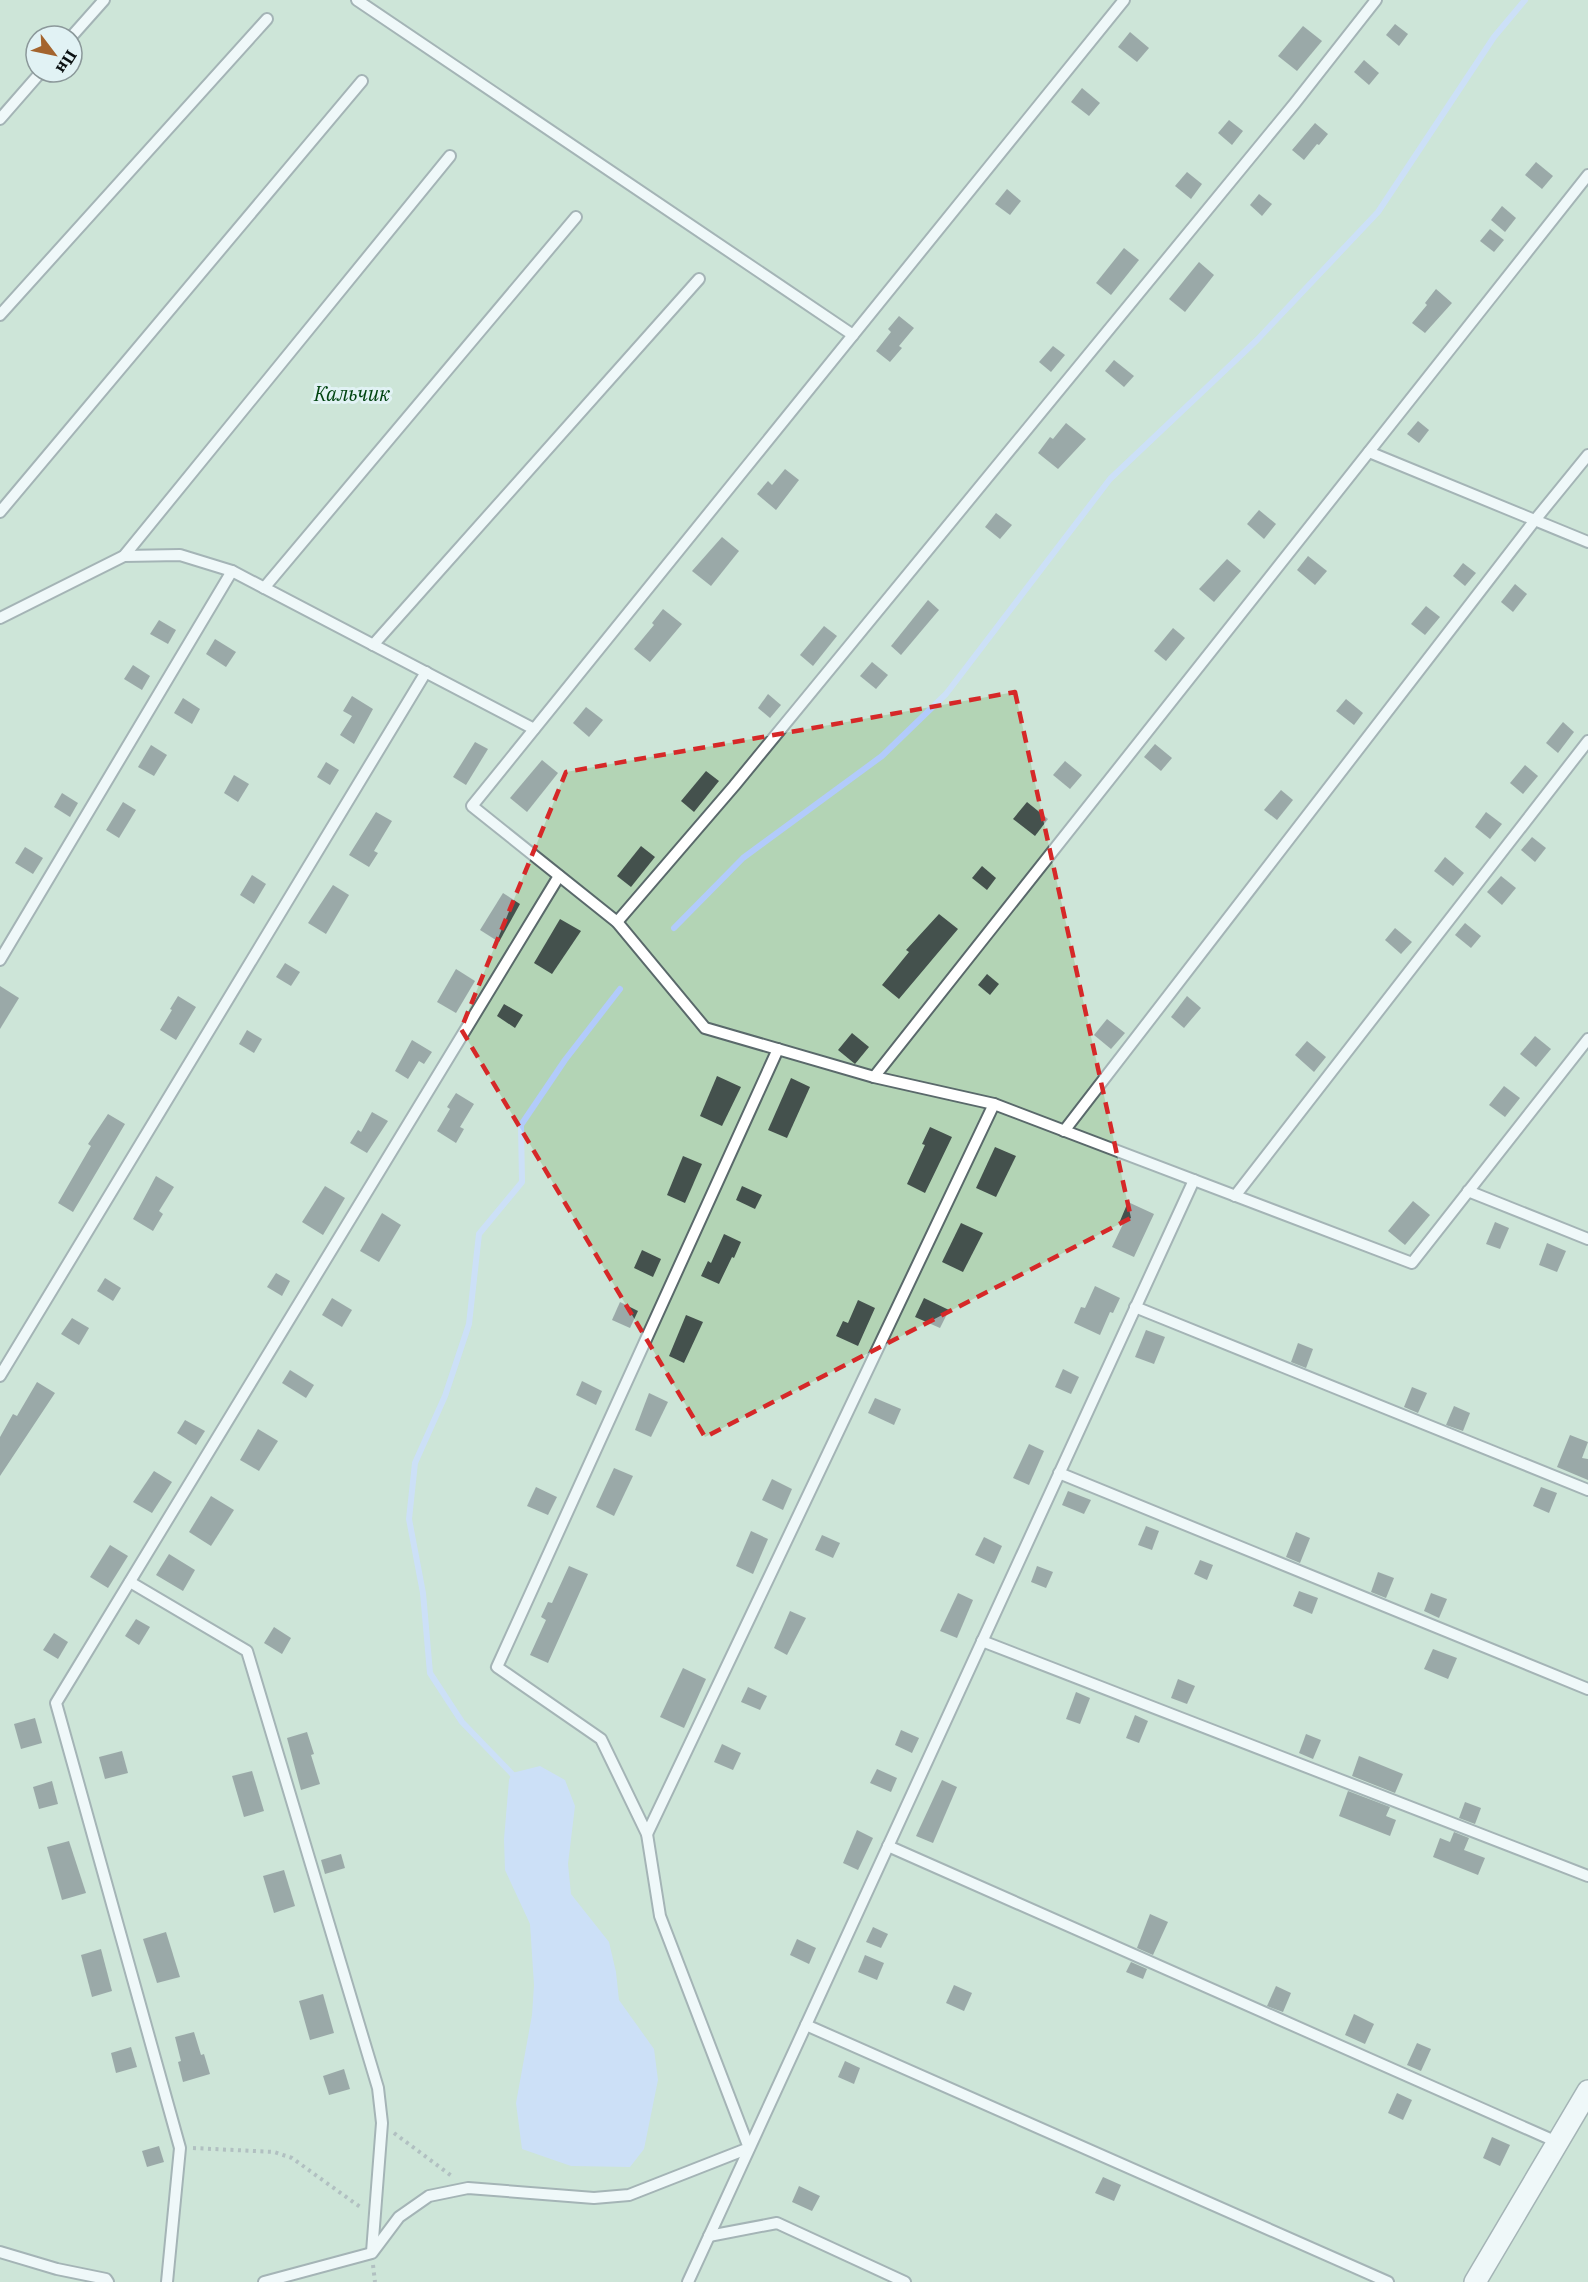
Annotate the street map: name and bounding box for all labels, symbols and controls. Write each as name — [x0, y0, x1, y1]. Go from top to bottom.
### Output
north arrow — [24, 24, 84, 84]
text: Пн — [52, 47, 82, 77]
park label: Кальчик — [313, 380, 390, 407]

